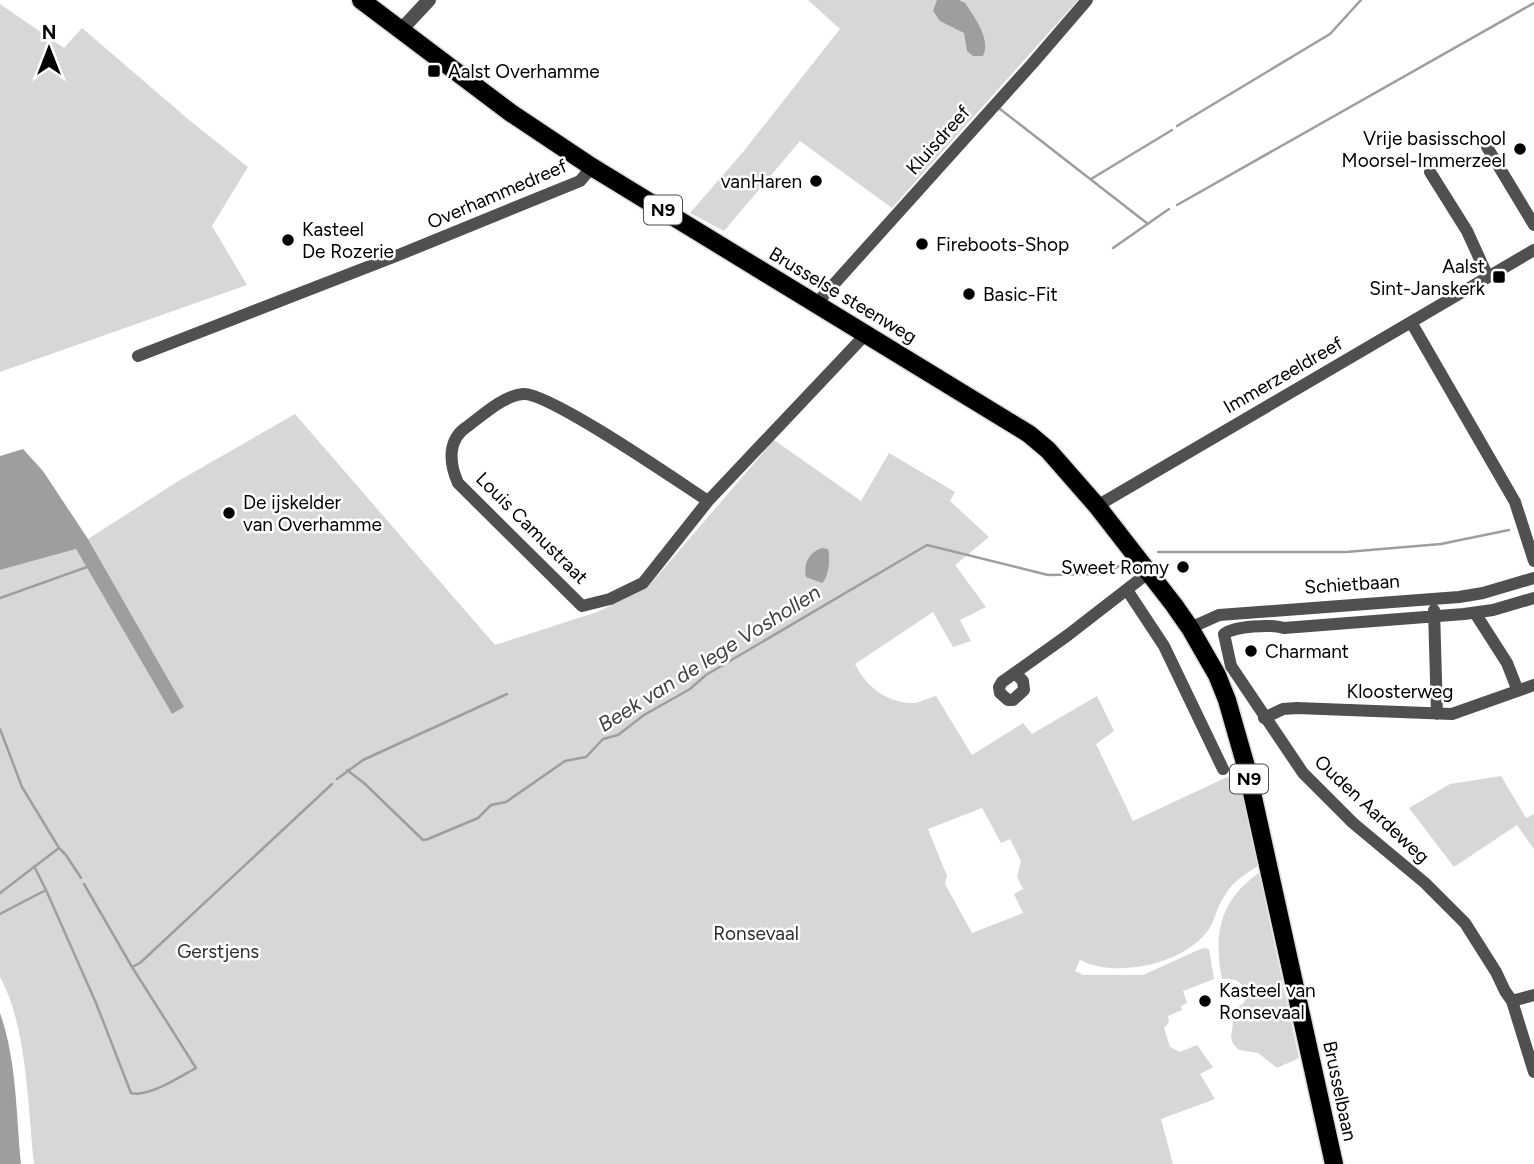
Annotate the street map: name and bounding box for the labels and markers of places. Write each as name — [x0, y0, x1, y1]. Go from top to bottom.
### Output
place label: Aalst Overhamme — [448, 60, 600, 83]
marker: Aalst Overhamme — [426, 63, 442, 79]
place label: Vrije basisschool Moorsel-Immerzeel — [1342, 127, 1506, 172]
marker: Vrije basisschool Moorsel-Immerzeel — [1512, 141, 1528, 157]
place label: vanHaren — [721, 170, 802, 193]
marker: vanHaren — [808, 173, 824, 189]
place label: Kasteel De Rozerie — [302, 218, 394, 263]
marker: Kasteel De Rozerie — [280, 232, 296, 248]
place label: Fireboots-Shop — [936, 233, 1069, 256]
marker: Fireboots-Shop — [914, 236, 930, 252]
place label: Aalst Sint-Janskerk — [1369, 255, 1486, 300]
marker: Aalst Sint-Janskerk — [1491, 269, 1507, 285]
place label: Basic-Fit — [983, 283, 1058, 306]
marker: Basic-Fit — [961, 286, 977, 302]
place label: De ijskelder van Overhamme — [243, 491, 382, 536]
marker: De ijskelder van Overhamme — [221, 505, 237, 521]
place label: Sweet Romy — [1061, 556, 1169, 579]
marker: Sweet Romy — [1175, 559, 1191, 575]
place label: Charmant — [1265, 640, 1349, 663]
marker: Charmant — [1243, 643, 1259, 659]
place label: Kasteel van Ronsevaal — [1219, 979, 1316, 1024]
marker: Kasteel van Ronsevaal — [1197, 993, 1213, 1009]

